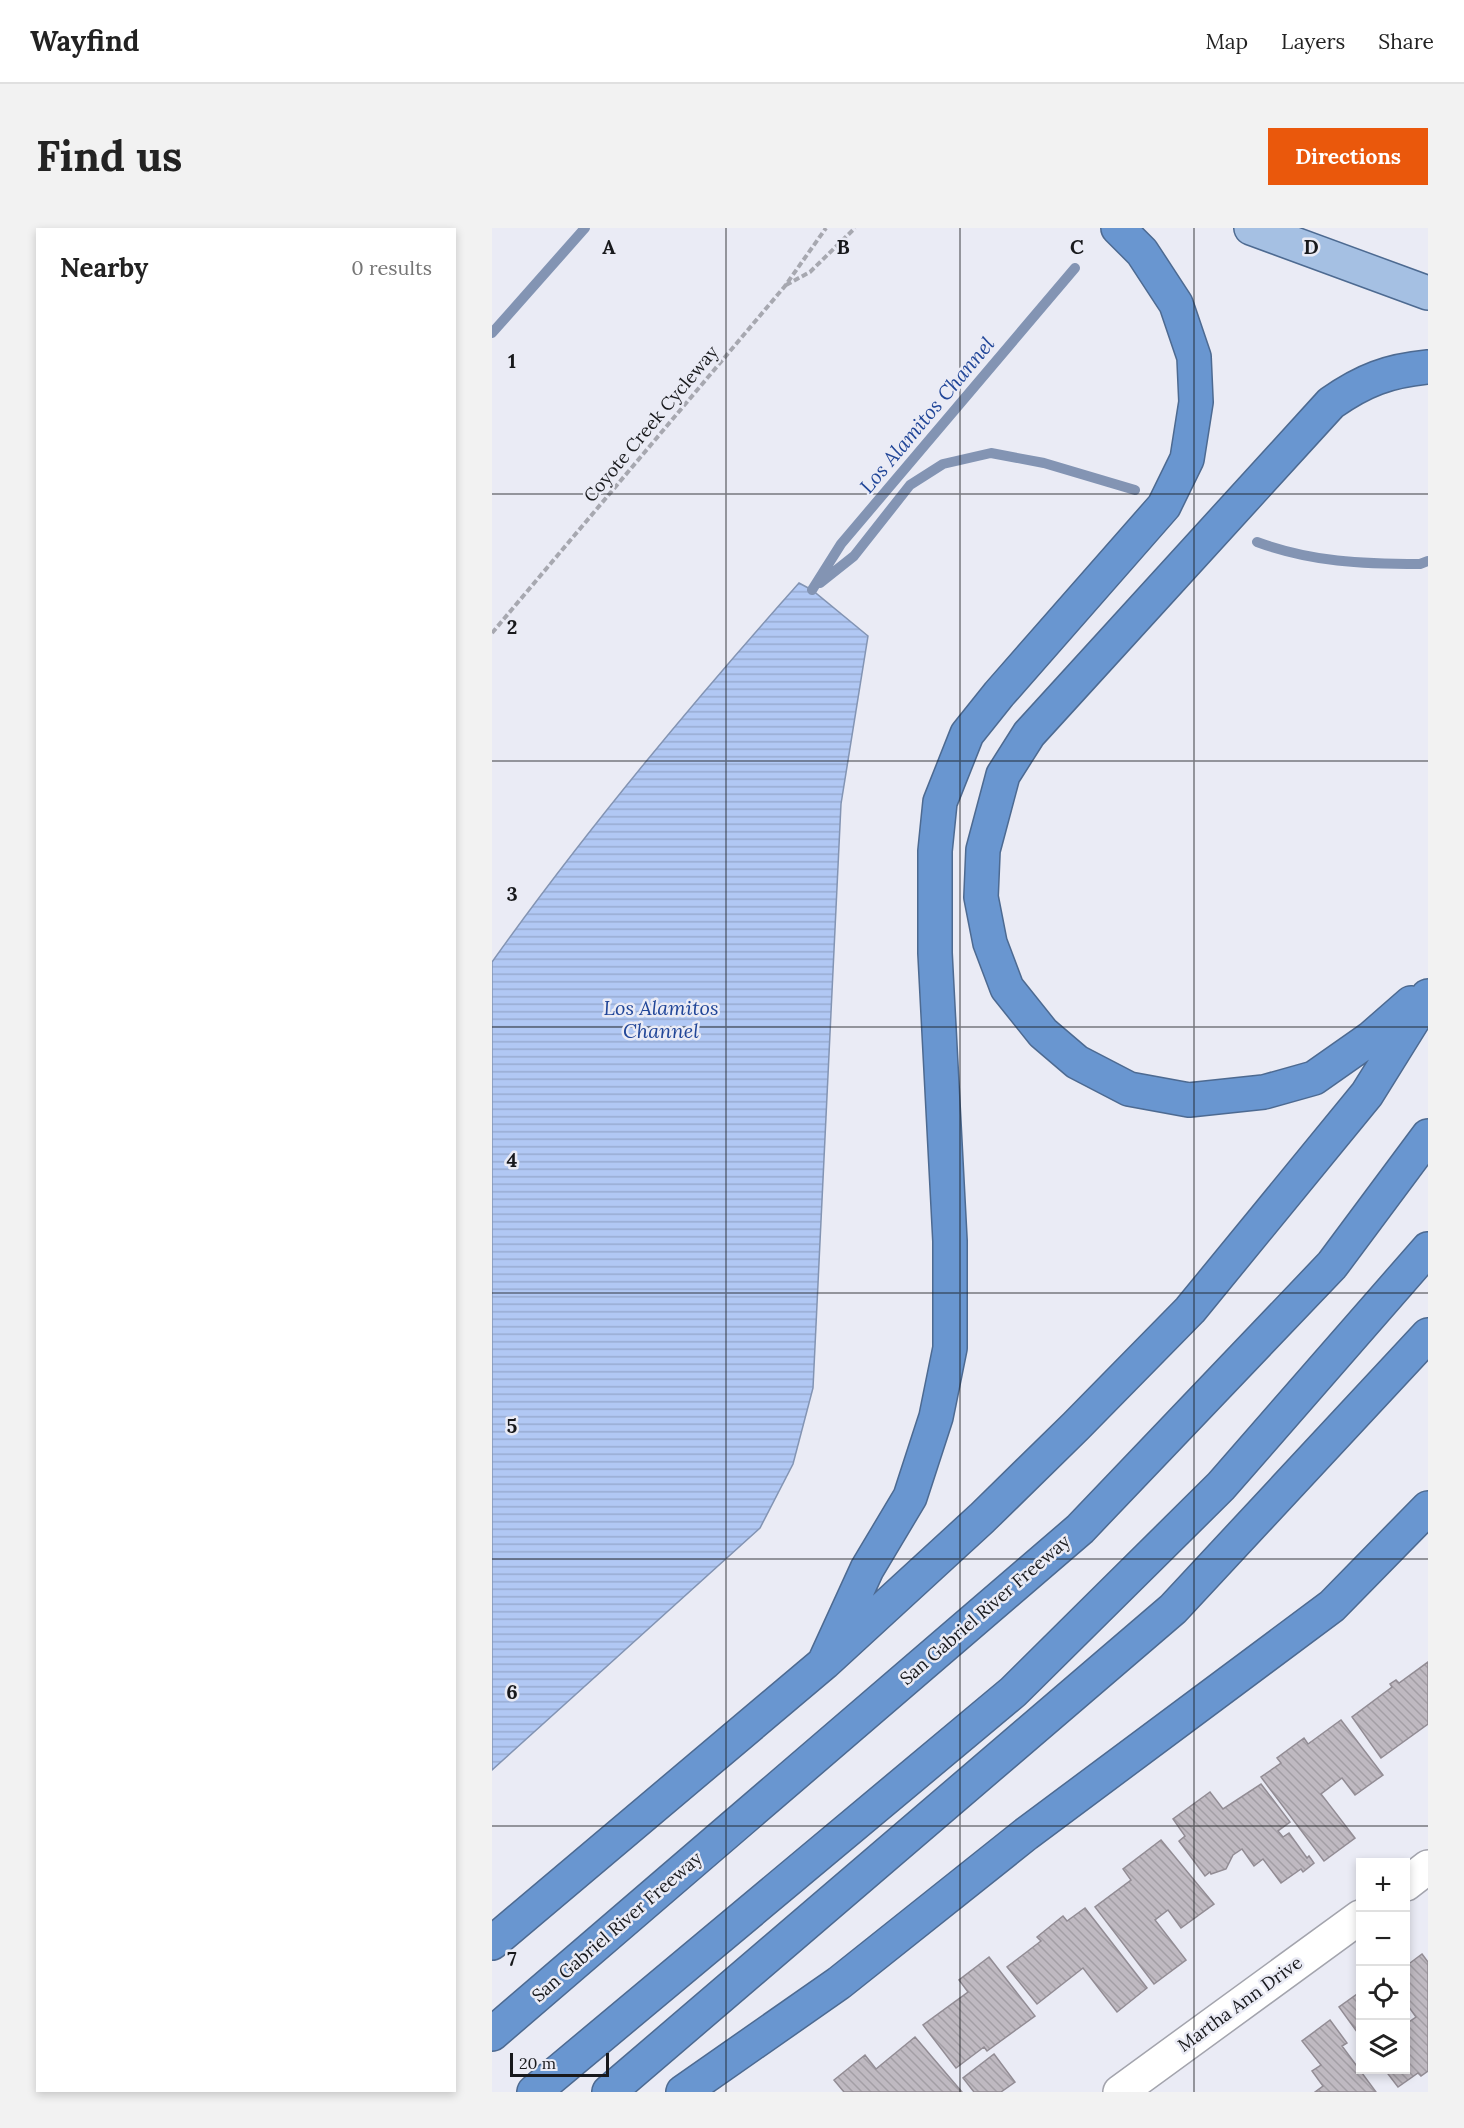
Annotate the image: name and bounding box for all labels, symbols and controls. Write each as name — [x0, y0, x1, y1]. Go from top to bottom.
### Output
text: Wayfind — [30, 23, 139, 59]
text: Map — [1205, 28, 1248, 55]
text: Layers — [1281, 28, 1345, 55]
text: Share — [1378, 28, 1434, 55]
button: Directions — [1268, 128, 1428, 185]
text: Find us — [36, 129, 182, 183]
text: A — [602, 234, 616, 259]
text: B — [836, 234, 850, 259]
text: C — [1070, 234, 1084, 259]
text: D — [1303, 234, 1319, 259]
text: Nearby — [60, 251, 148, 284]
text: 0 results — [351, 255, 432, 280]
water label: Los Alamitos Channel — [854, 331, 999, 498]
street label: Coyote Creek Cycleway — [578, 340, 723, 507]
text: 1 — [508, 348, 516, 373]
text: 2 — [507, 614, 517, 639]
text: 3 — [506, 881, 518, 906]
water label: Los Alamitos Channel — [603, 995, 719, 1043]
text: 4 — [507, 1147, 518, 1172]
text: 5 — [507, 1413, 518, 1438]
street label: San Gabriel River Freeway — [895, 1529, 1075, 1690]
text: 6 — [506, 1679, 518, 1704]
street label: San Gabriel River Freeway — [527, 1846, 707, 2007]
map controls — [1356, 1858, 1410, 2074]
button: + — [1356, 1858, 1410, 1912]
button: − — [1356, 1912, 1410, 1966]
text: 7 — [507, 1946, 517, 1971]
street label: Martha Ann Drive — [1173, 1951, 1307, 2057]
button: locate — [1356, 1966, 1410, 2020]
button: layers — [1356, 2020, 1410, 2074]
scale bar — [510, 2050, 609, 2078]
text: 20 m — [519, 2053, 556, 2073]

